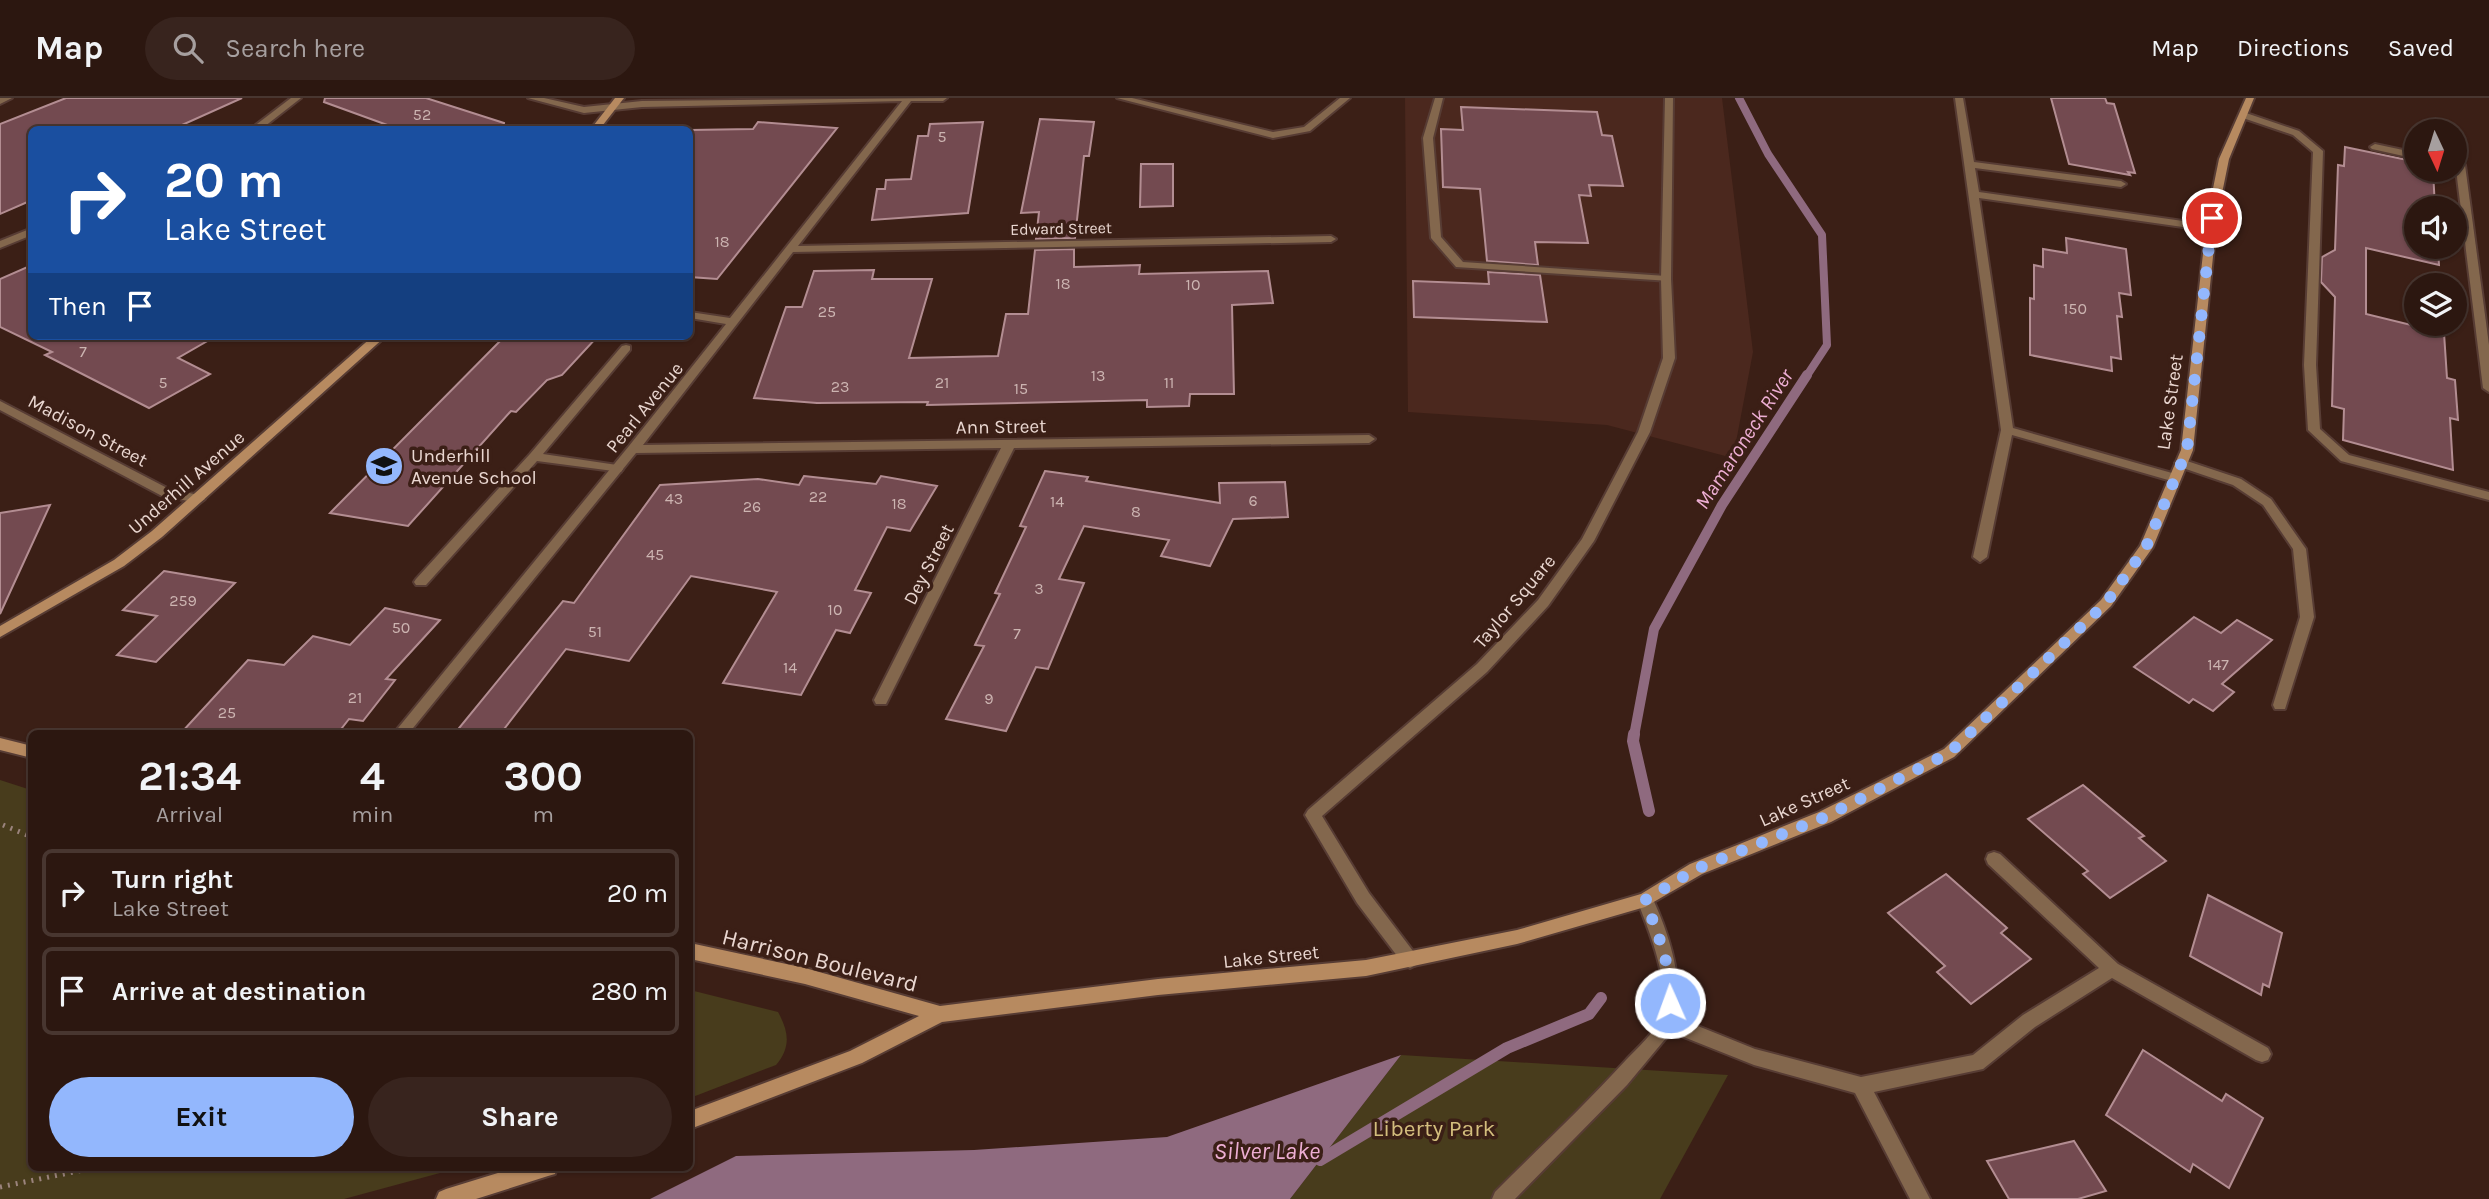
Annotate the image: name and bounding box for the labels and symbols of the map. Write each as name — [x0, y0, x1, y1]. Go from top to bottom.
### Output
house number: 52 — [413, 105, 431, 124]
north arrow — [2404, 119, 2468, 182]
house number: 5 — [937, 127, 947, 146]
pin — [2182, 188, 2242, 248]
street label: Edward Street — [1010, 218, 1112, 239]
house number: 18 — [714, 232, 730, 251]
house number: 18 — [1055, 274, 1071, 293]
house number: 10 — [1186, 275, 1200, 294]
house number: 150 — [2063, 299, 2087, 318]
house number: 25 — [818, 302, 836, 321]
house number: 7 — [79, 342, 87, 361]
street label: Lake Street — [2152, 353, 2188, 451]
street label: Pearl Avenue — [602, 358, 688, 457]
water label: Mamaroneck River — [1690, 364, 1799, 513]
house number: 13 — [1091, 366, 1105, 385]
house number: 5 — [158, 373, 168, 392]
house number: 21 — [935, 373, 949, 392]
house number: 11 — [1164, 373, 1174, 392]
house number: 23 — [831, 377, 849, 396]
house number: 15 — [1014, 379, 1028, 398]
street label: Madison Street — [24, 390, 151, 472]
street label: Ann Street — [956, 415, 1046, 439]
street label: Underhill Avenue — [124, 426, 249, 539]
school or university icon: Underhill Avenue School — [363, 445, 405, 487]
place label: Underhill Avenue School — [411, 445, 537, 489]
house number: 22 — [809, 487, 827, 506]
house number: 43 — [665, 489, 683, 508]
house number: 6 — [1248, 491, 1258, 510]
house number: 14 — [1050, 492, 1064, 511]
house number: 18 — [891, 494, 907, 513]
house number: 26 — [743, 497, 761, 516]
house number: 8 — [1131, 502, 1141, 521]
street label: Dey Street — [899, 520, 959, 609]
house number: 45 — [646, 545, 664, 564]
street label: Taylor Square — [1469, 550, 1560, 653]
house number: 3 — [1034, 579, 1044, 598]
house number: 259 — [169, 591, 197, 610]
house number: 10 — [828, 600, 842, 619]
house number: 50 — [392, 618, 410, 637]
house number: 51 — [588, 622, 602, 641]
house number: 7 — [1013, 624, 1021, 643]
house number: 147 — [2207, 655, 2229, 674]
house number: 14 — [783, 658, 797, 677]
house number: 21 — [348, 688, 362, 707]
house number: 9 — [984, 689, 994, 708]
house number: 25 — [218, 703, 236, 722]
street label: Lake Street — [1756, 772, 1853, 832]
street label: Harrison Boulevard — [719, 923, 921, 998]
street label: Lake Street — [1222, 941, 1320, 973]
position arrow — [1633, 966, 1707, 1040]
park label: Liberty Park — [1373, 1115, 1495, 1142]
water label: Silver Lake — [1214, 1137, 1320, 1165]

